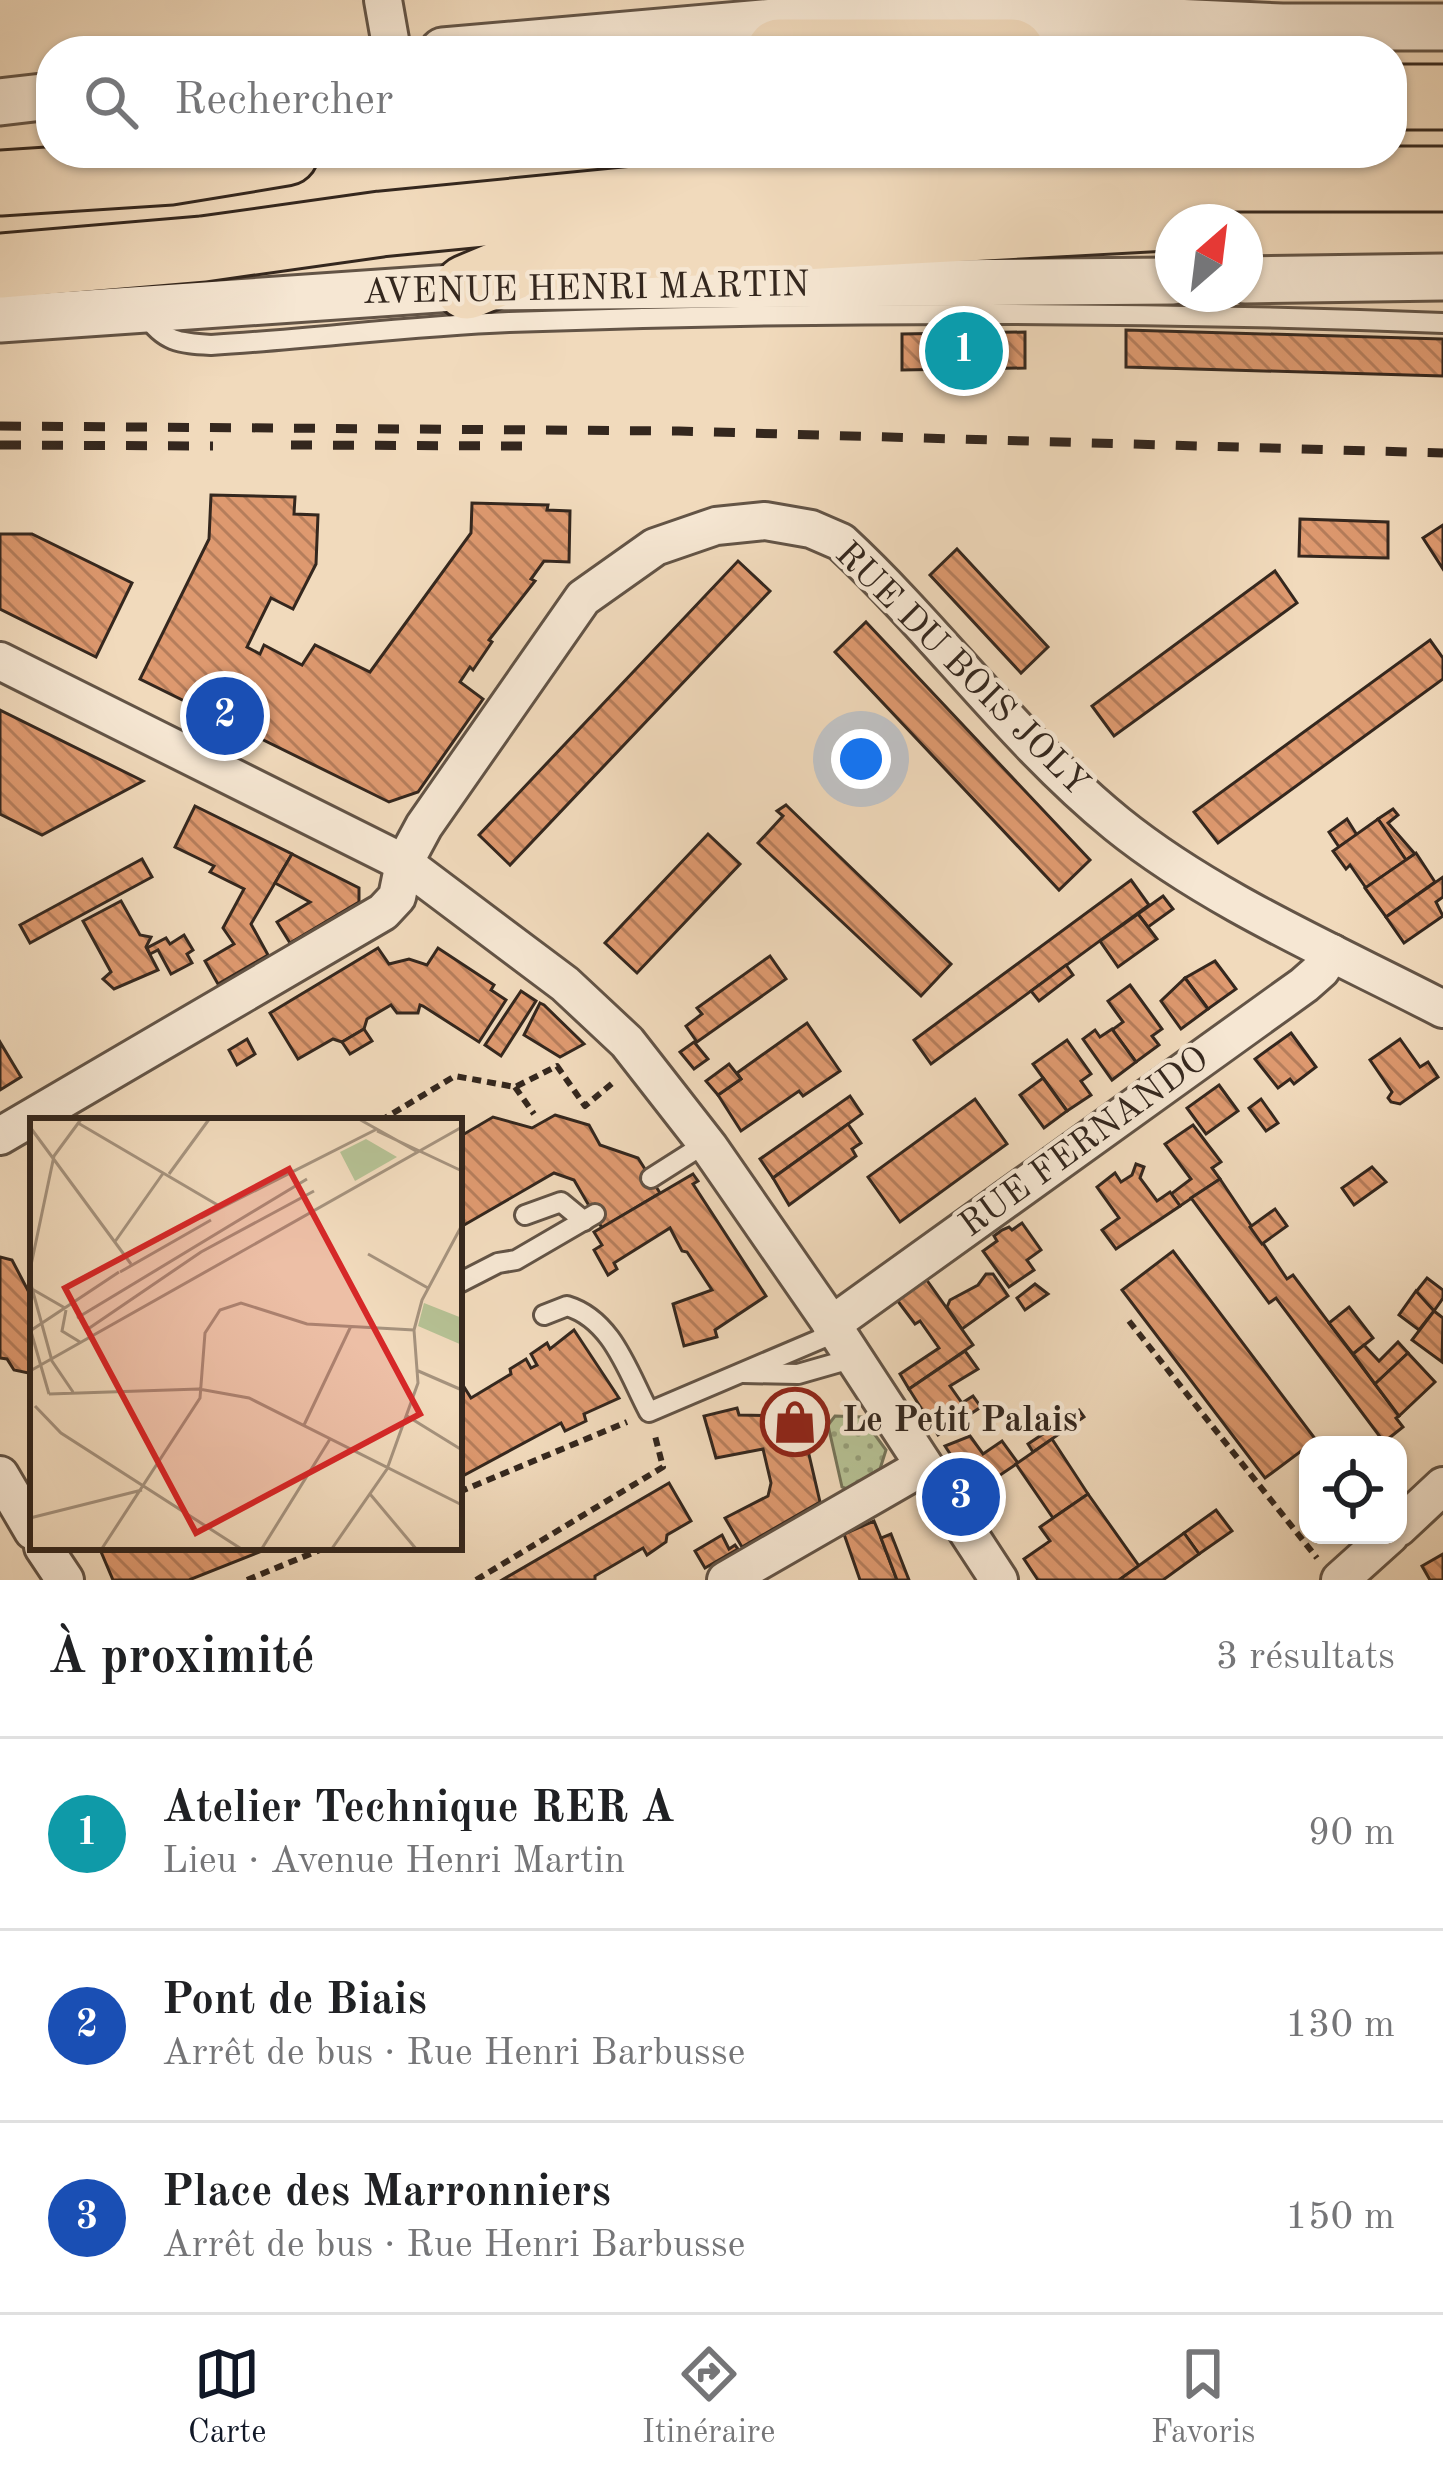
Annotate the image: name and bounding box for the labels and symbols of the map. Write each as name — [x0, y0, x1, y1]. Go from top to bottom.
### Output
north arrow — [1155, 204, 1263, 312]
street label: AVENUE HENRI MARTIN — [362, 268, 810, 312]
pin: 1 — [925, 306, 1003, 396]
street label: RUE DU BOIS JOLY — [827, 536, 1095, 804]
pin: 2 — [186, 671, 264, 761]
your location — [831, 729, 891, 789]
street label: RUE FERNANDO — [954, 1041, 1216, 1245]
inset map — [30, 1118, 462, 1550]
shop icon: Le Petit Palais — [760, 1387, 830, 1457]
place label: Le Petit Palais — [842, 1404, 1078, 1440]
pin: 3 — [922, 1452, 1000, 1542]

